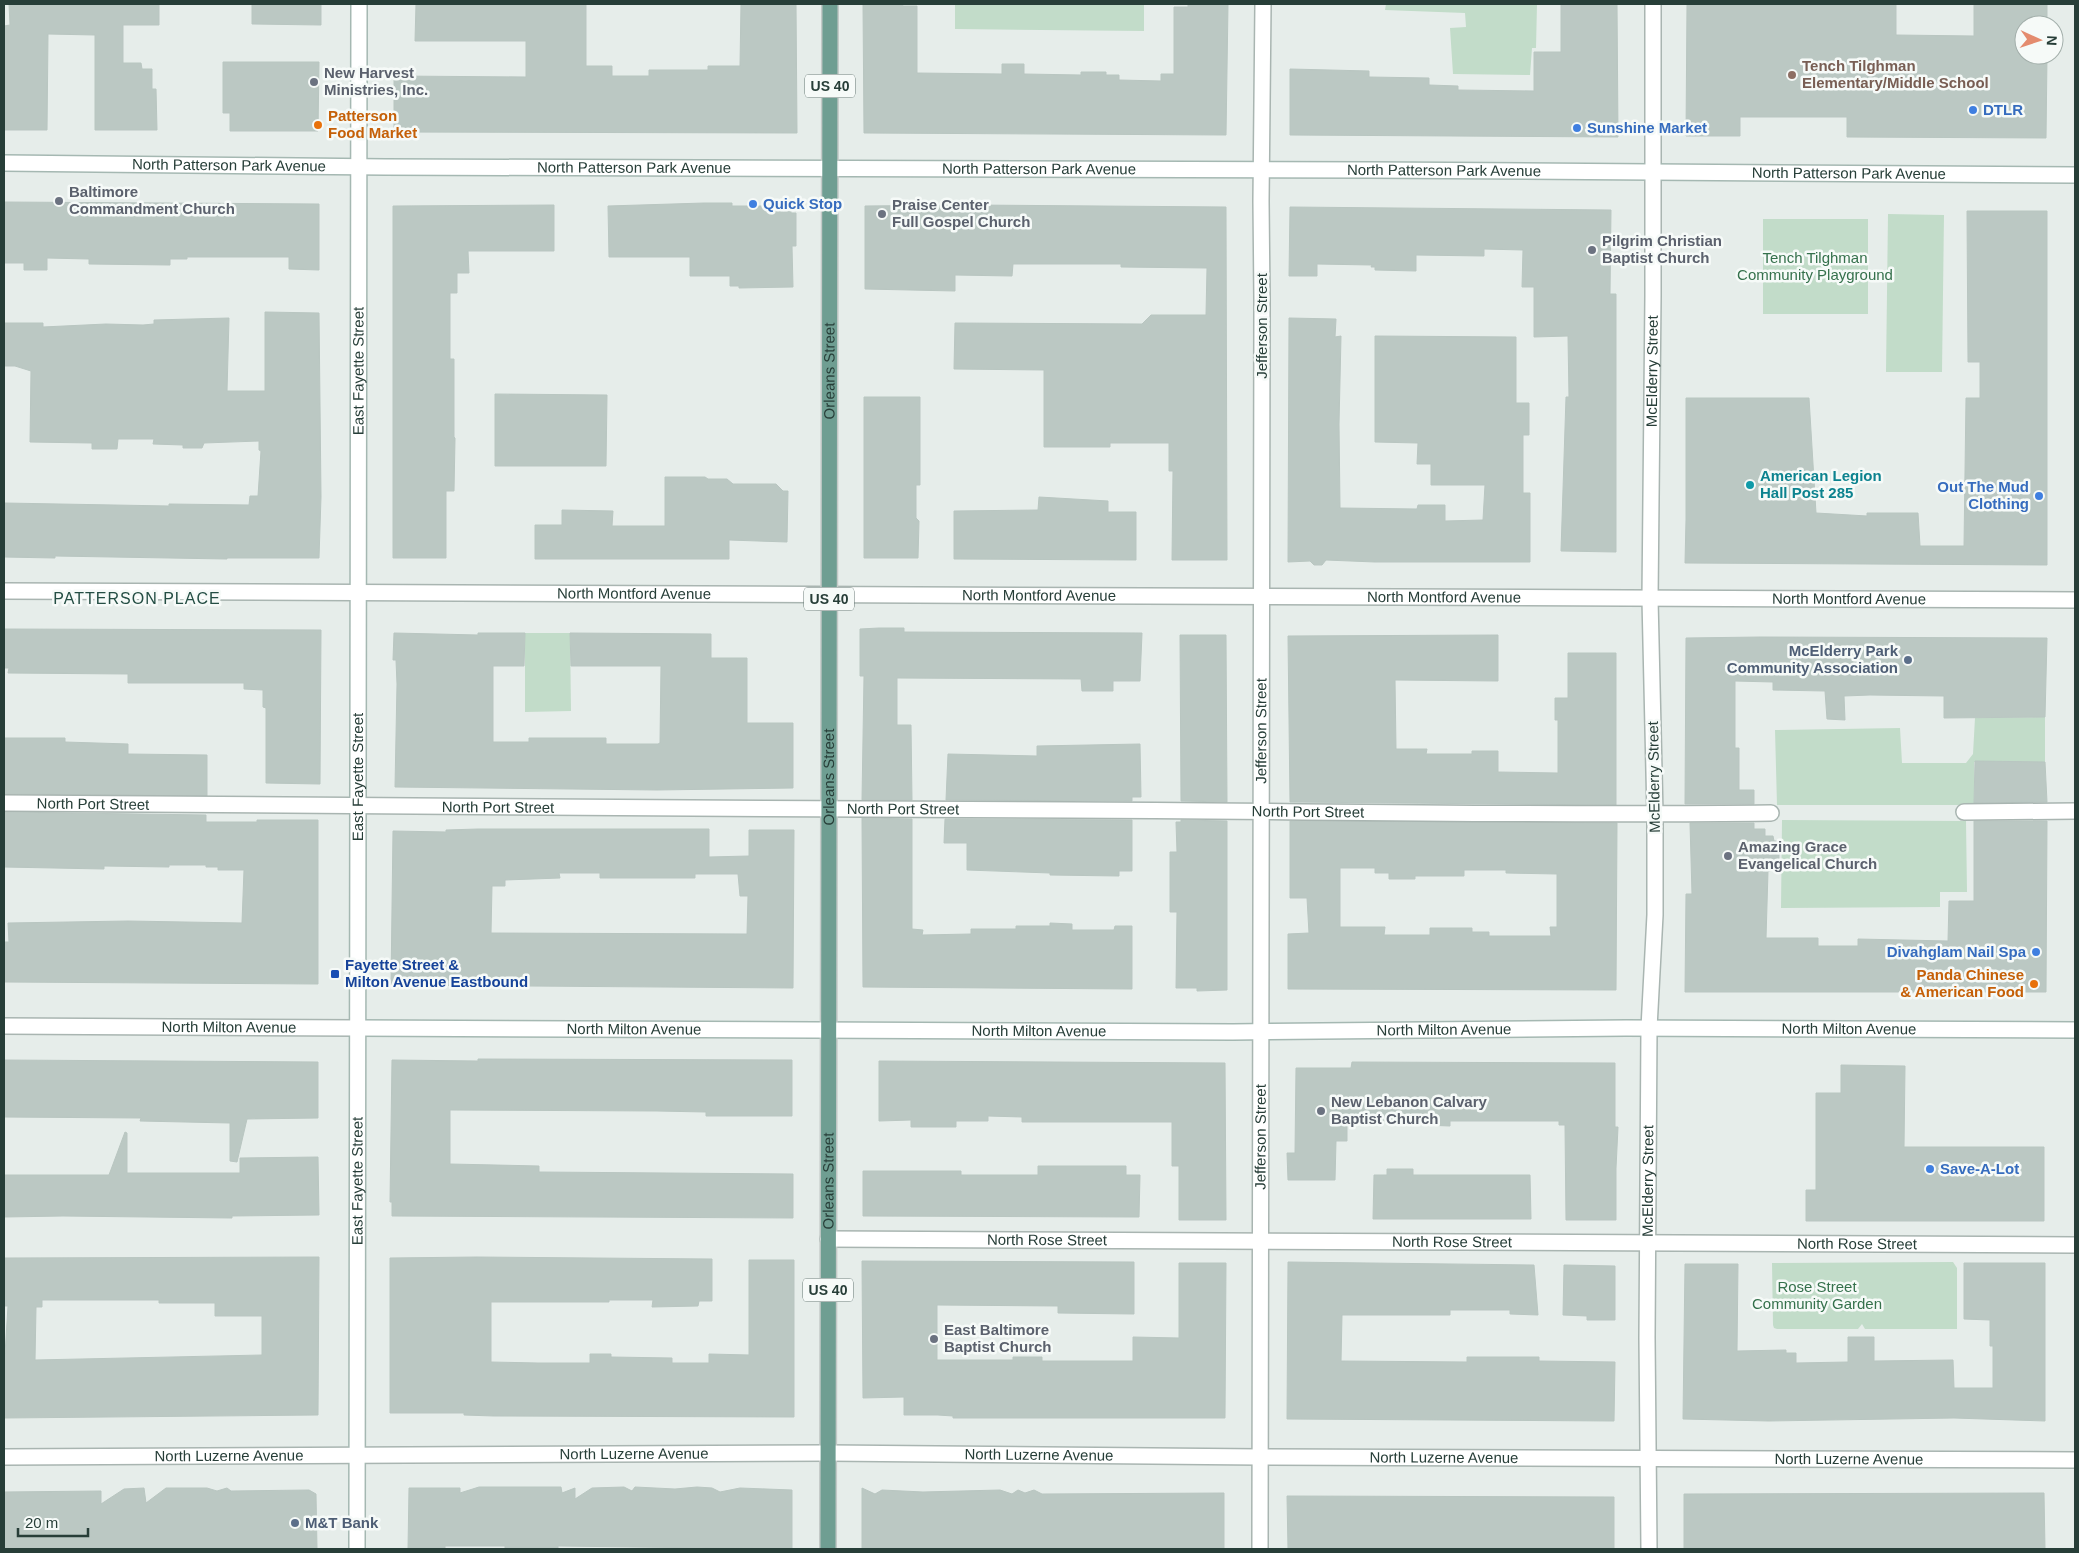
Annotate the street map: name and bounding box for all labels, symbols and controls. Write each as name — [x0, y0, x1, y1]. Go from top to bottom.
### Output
north arrow — [2014, 15, 2064, 65]
text: N — [2044, 35, 2060, 46]
place label: Tench Tilghman Elementary/Middle School — [1802, 57, 1989, 91]
place label: New Harvest Ministries, Inc. — [324, 64, 428, 98]
marker: Tench Tilghman Elementary/Middle School — [1786, 69, 1798, 81]
road number: US 40 — [805, 74, 855, 98]
marker: New Harvest Ministries, Inc. — [308, 76, 320, 88]
place label: DTLR — [1983, 101, 2023, 118]
marker: DTLR — [1967, 104, 1979, 116]
place label: Patterson Food Market — [328, 107, 417, 141]
marker: Patterson Food Market — [312, 119, 324, 131]
place label: Sunshine Market — [1587, 119, 1707, 136]
marker: Sunshine Market — [1571, 122, 1583, 134]
street label: North Patterson Park Avenue — [132, 155, 326, 174]
street label: North Patterson Park Avenue — [537, 158, 731, 176]
street label: North Patterson Park Avenue — [942, 160, 1136, 177]
street label: North Patterson Park Avenue — [1347, 161, 1541, 179]
street label: North Patterson Park Avenue — [1752, 164, 1946, 182]
place label: Baltimore Commandment Church — [69, 183, 235, 217]
marker: Baltimore Commandment Church — [53, 195, 65, 207]
place label: Quick Stop — [763, 195, 842, 212]
place label: Praise Center Full Gospel Church — [892, 196, 1030, 230]
marker: Quick Stop — [747, 198, 759, 210]
marker: Praise Center Full Gospel Church — [876, 208, 888, 220]
place label: Pilgrim Christian Baptist Church — [1602, 232, 1722, 266]
marker: Pilgrim Christian Baptist Church — [1586, 244, 1598, 256]
park label: Tench Tilghman Community Playground — [1737, 249, 1893, 283]
street label: Jefferson Street — [1253, 272, 1270, 379]
street label: East Fayette Street — [349, 306, 367, 435]
street label: McElderry Street — [1643, 314, 1661, 427]
street label: Orleans Street — [820, 322, 838, 419]
place label: American Legion Hall Post 285 — [1760, 467, 1882, 501]
place label: Out The Mud Clothing — [1937, 478, 2029, 512]
marker: American Legion Hall Post 285 — [1744, 479, 1756, 491]
marker: Out The Mud Clothing — [2033, 490, 2045, 502]
street label: North Montford Avenue — [557, 584, 711, 602]
street label: North Montford Avenue — [962, 586, 1116, 604]
road number: US 40 — [804, 588, 854, 610]
street label: North Montford Avenue — [1367, 588, 1521, 606]
district label: PATTERSON PLACE — [53, 590, 221, 607]
street label: North Montford Avenue — [1772, 590, 1926, 607]
place label: McElderry Park Community Association — [1727, 642, 1899, 676]
marker: McElderry Park Community Association — [1902, 654, 1914, 666]
street label: Jefferson Street — [1252, 677, 1269, 784]
street label: East Fayette Street — [349, 712, 366, 841]
street label: McElderry Street — [1644, 720, 1663, 833]
street label: Orleans Street — [820, 728, 837, 825]
street label: North Port Street — [37, 794, 150, 813]
street label: North Port Street — [442, 798, 555, 816]
street label: North Port Street — [847, 800, 960, 817]
street label: North Port Street — [1252, 802, 1365, 820]
place label: Amazing Grace Evangelical Church — [1738, 838, 1877, 872]
marker: Amazing Grace Evangelical Church — [1722, 850, 1734, 862]
place label: Divahglam Nail Spa — [1887, 943, 2027, 960]
marker: Divahglam Nail Spa — [2030, 946, 2042, 958]
place label: Fayette Street & Milton Avenue Eastbound — [345, 956, 528, 990]
place label: Panda Chinese & American Food — [1900, 966, 2024, 1000]
marker: Fayette Street & Milton Avenue Eastbound — [329, 968, 341, 980]
marker: Panda Chinese & American Food — [2028, 978, 2040, 990]
street label: North Milton Avenue — [162, 1018, 296, 1036]
street label: North Milton Avenue — [567, 1020, 701, 1038]
street label: North Milton Avenue — [1376, 1020, 1511, 1039]
street label: North Milton Avenue — [1781, 1020, 1916, 1037]
street label: North Milton Avenue — [972, 1022, 1106, 1039]
street label: Jefferson Street — [1252, 1083, 1269, 1190]
place label: New Lebanon Calvary Baptist Church — [1331, 1093, 1488, 1127]
marker: New Lebanon Calvary Baptist Church — [1315, 1105, 1327, 1117]
street label: East Fayette Street — [348, 1116, 366, 1245]
street label: McElderry Street — [1639, 1124, 1656, 1237]
street label: Orleans Street — [819, 1132, 837, 1229]
place label: Save-A-Lot — [1940, 1160, 2019, 1177]
marker: Save-A-Lot — [1924, 1163, 1936, 1175]
street label: North Rose Street — [987, 1231, 1108, 1248]
street label: North Rose Street — [1392, 1233, 1513, 1250]
street label: North Rose Street — [1797, 1235, 1918, 1252]
road number: US 40 — [803, 1278, 853, 1302]
park label: Rose Street Community Garden — [1752, 1278, 1882, 1312]
place label: East Baltimore Baptist Church — [944, 1321, 1052, 1355]
marker: East Baltimore Baptist Church — [928, 1333, 940, 1345]
street label: North Luzerne Avenue — [559, 1445, 709, 1462]
street label: North Luzerne Avenue — [964, 1445, 1114, 1464]
street label: North Luzerne Avenue — [154, 1447, 304, 1464]
street label: North Luzerne Avenue — [1369, 1448, 1519, 1466]
street label: North Luzerne Avenue — [1774, 1450, 1924, 1467]
scale bar — [18, 1506, 88, 1538]
text: 20 m — [25, 1514, 58, 1531]
place label: M&T Bank — [305, 1514, 379, 1531]
marker: M&T Bank — [289, 1517, 301, 1529]

